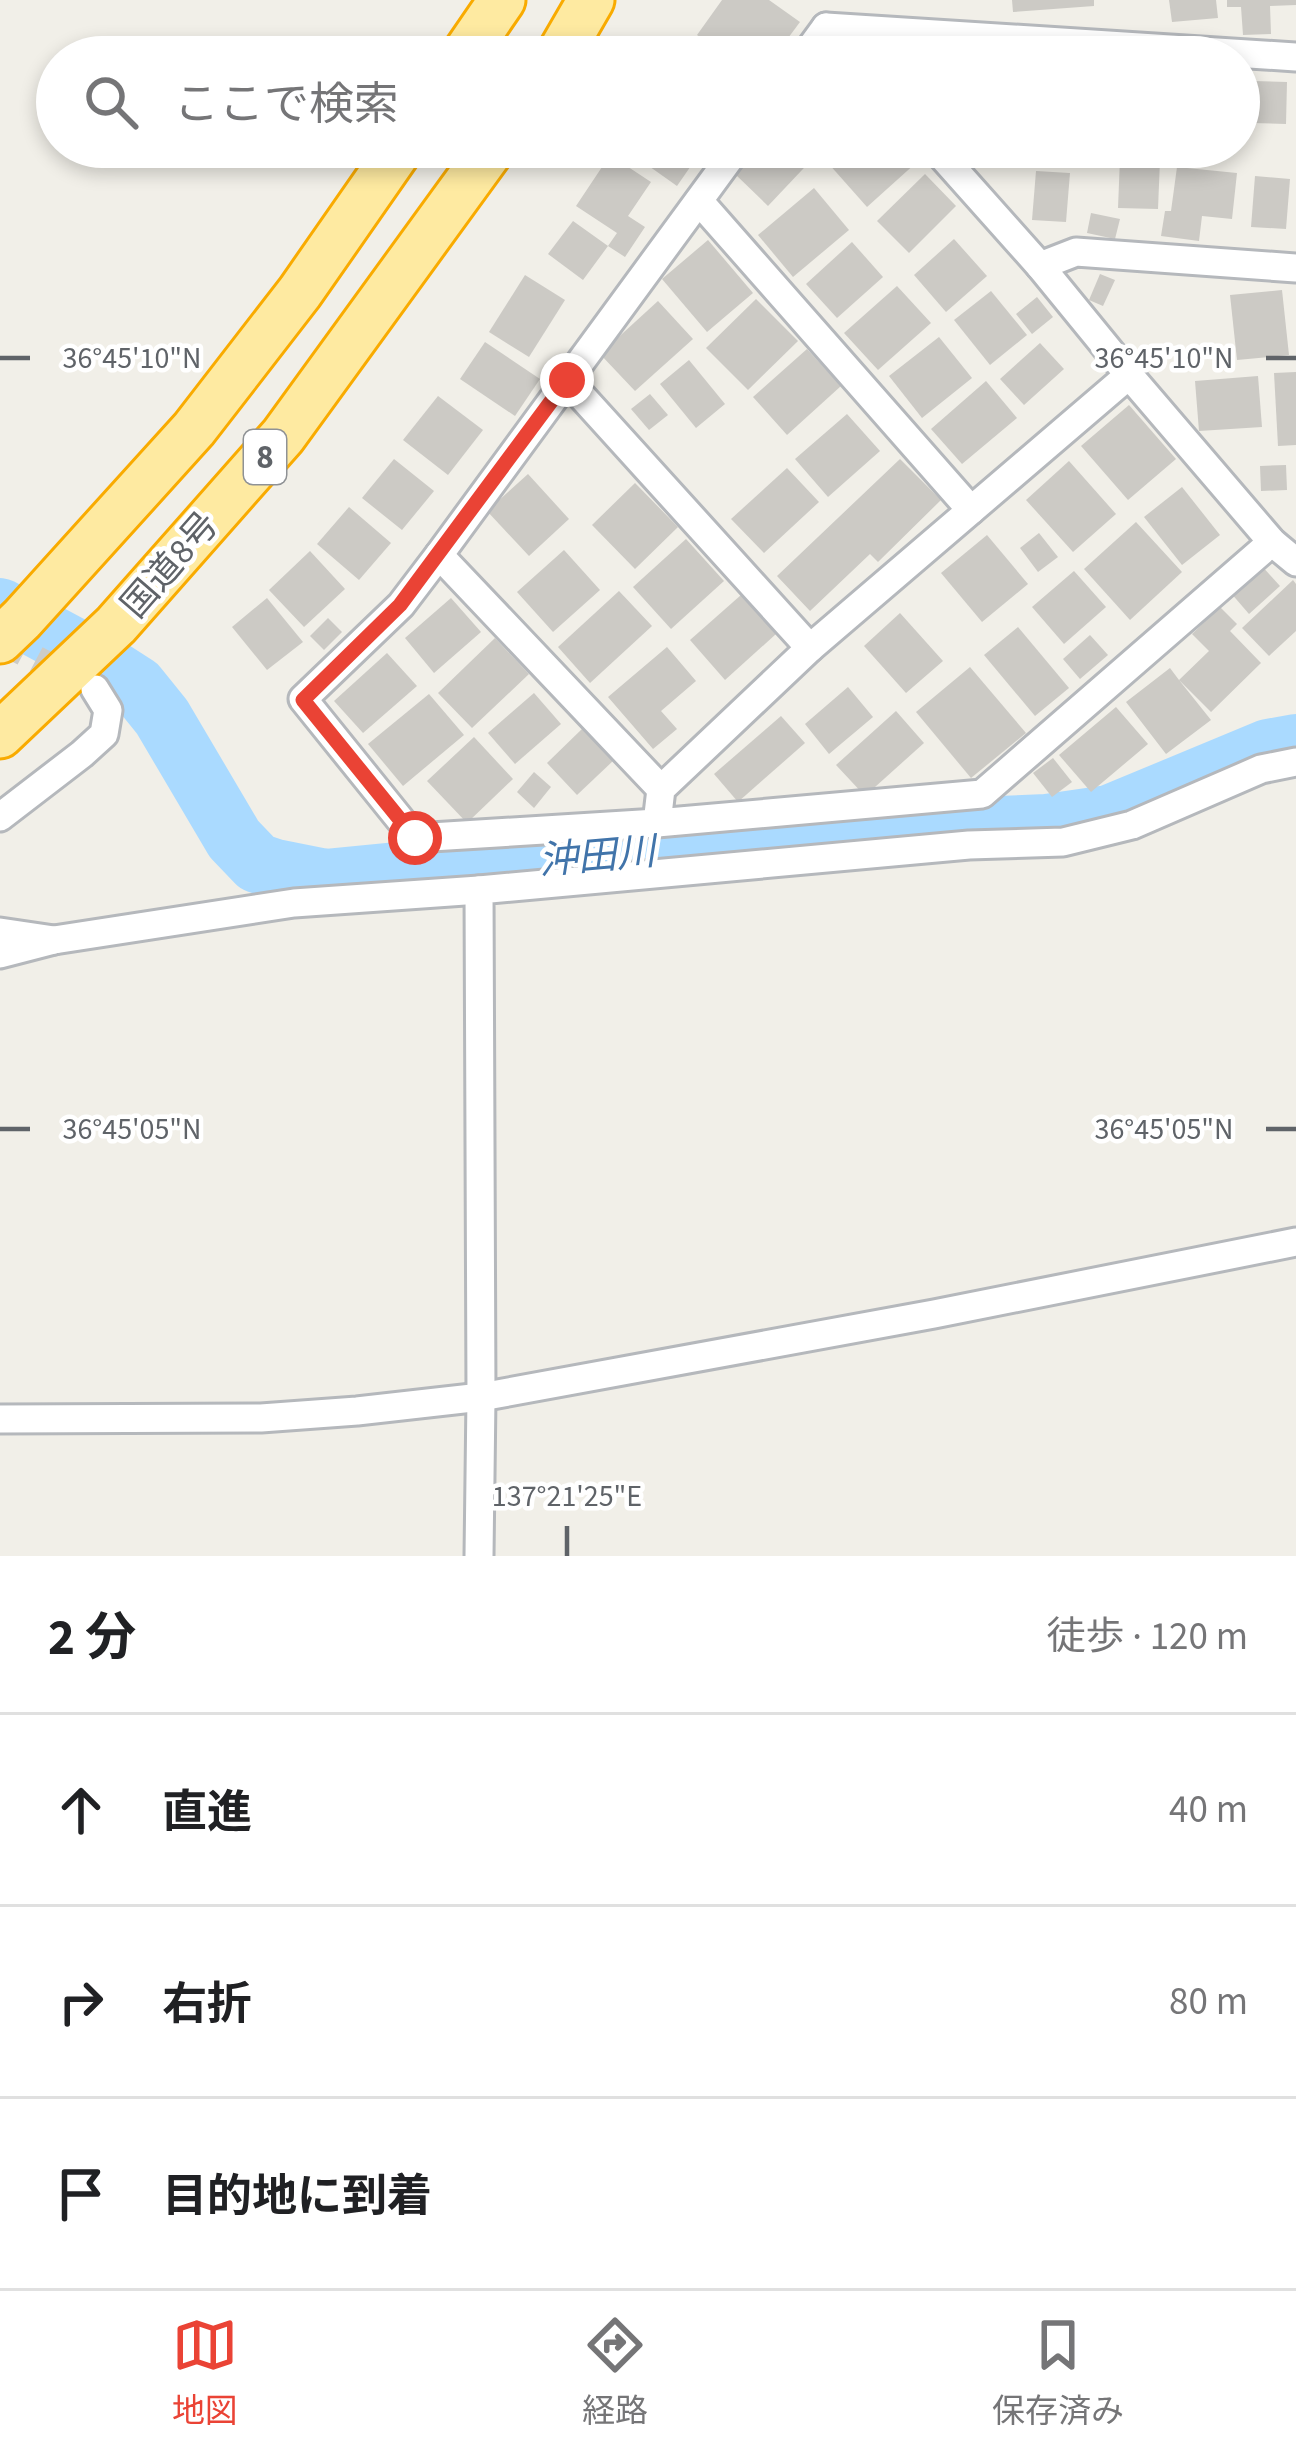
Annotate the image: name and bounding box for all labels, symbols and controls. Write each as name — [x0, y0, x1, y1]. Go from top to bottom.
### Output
search box — [36, 36, 1260, 168]
icon: search — [78, 69, 144, 135]
text: ここで検索 — [174, 73, 399, 137]
text: 36°45'10"N — [62, 337, 202, 380]
text: 36°45'10"N — [1094, 337, 1234, 380]
route end — [540, 353, 594, 407]
road number: 8 — [244, 430, 286, 484]
street label: 国道8号 — [109, 501, 231, 629]
route start — [388, 811, 442, 865]
water label: 沖田川 — [536, 824, 662, 890]
text: 36°45'05"N — [62, 1108, 202, 1151]
text: 36°45'05"N — [1094, 1108, 1234, 1151]
text: 137°21'25"E — [492, 1475, 642, 1518]
text: 2 分 — [48, 1602, 136, 1674]
text: 徒歩 · 120 m — [1046, 1609, 1248, 1665]
icon: ahead — [48, 1777, 114, 1843]
text: 直進 — [162, 1781, 252, 1845]
text: 40 m — [1169, 1782, 1248, 1838]
icon: right — [48, 1969, 114, 2035]
text: 右折 — [162, 1973, 252, 2037]
text: 80 m — [1169, 1974, 1248, 2030]
icon: arrive — [48, 2161, 114, 2227]
text: 目的地に到着 — [162, 2165, 432, 2229]
tab: 地図 — [172, 2312, 238, 2435]
tab: 経路 — [582, 2312, 648, 2435]
tab: 保存済み — [992, 2312, 1124, 2435]

